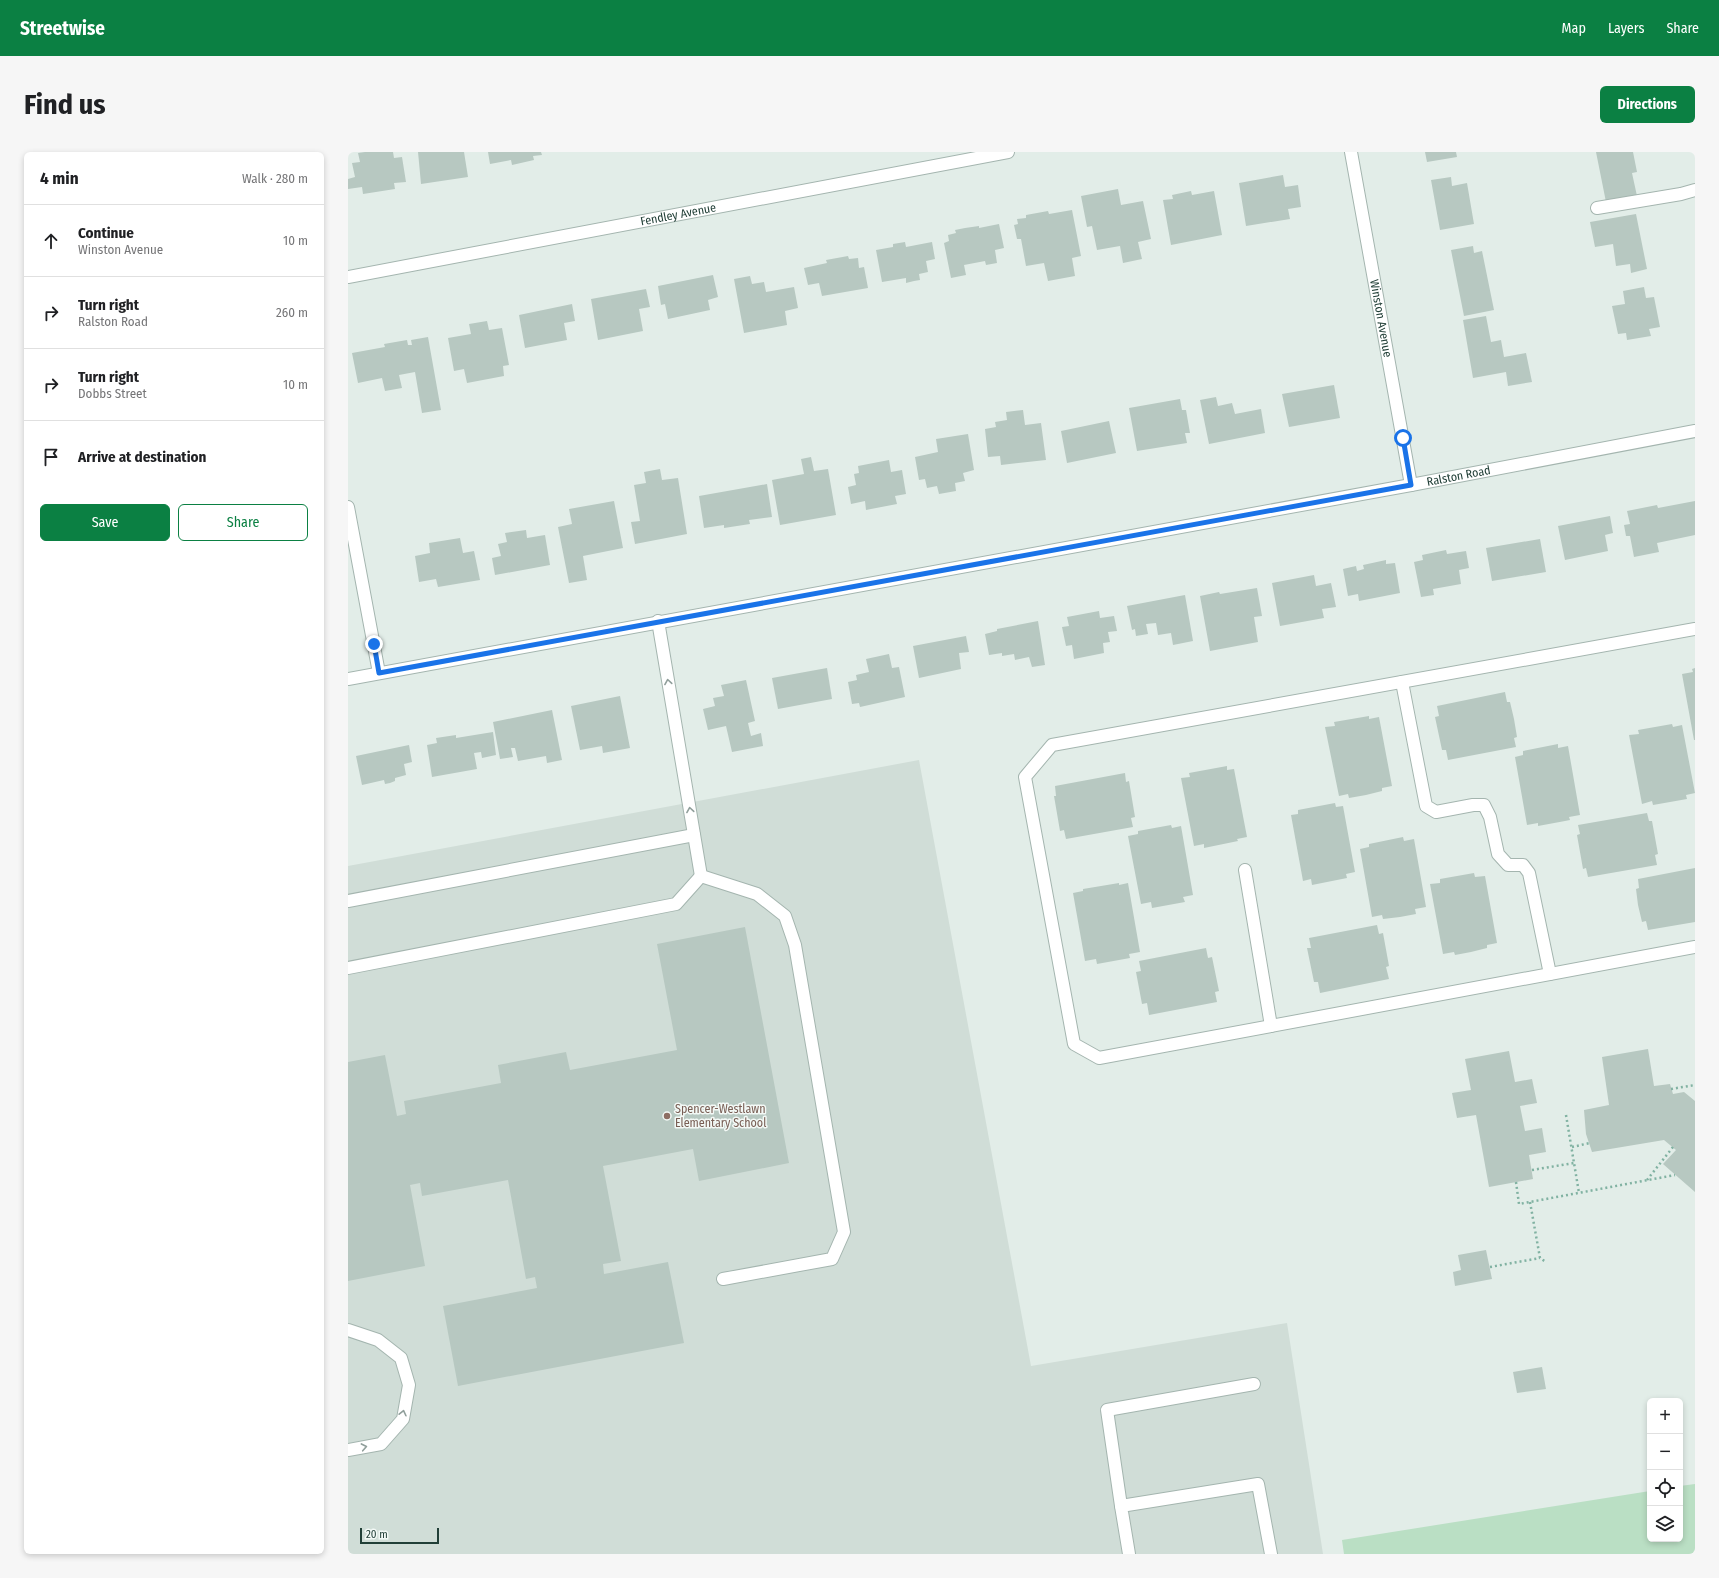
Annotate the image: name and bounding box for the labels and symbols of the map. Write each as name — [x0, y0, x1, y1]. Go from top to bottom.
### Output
street label: Fendley Avenue — [639, 200, 717, 229]
street label: Winston Avenue — [1367, 278, 1395, 358]
route start — [1394, 429, 1412, 447]
street label: Ralston Road — [1426, 463, 1492, 489]
route end — [365, 635, 383, 653]
one-way arrow — [664, 679, 673, 685]
one-way arrow — [686, 807, 694, 813]
place label: Spencer-Westlawn Elementary School — [675, 1102, 766, 1130]
marker: Spencer-Westlawn Elementary School — [662, 1111, 672, 1121]
one-way arrow — [399, 1410, 407, 1417]
one-way arrow — [361, 1444, 367, 1452]
scale bar — [360, 1526, 439, 1545]

